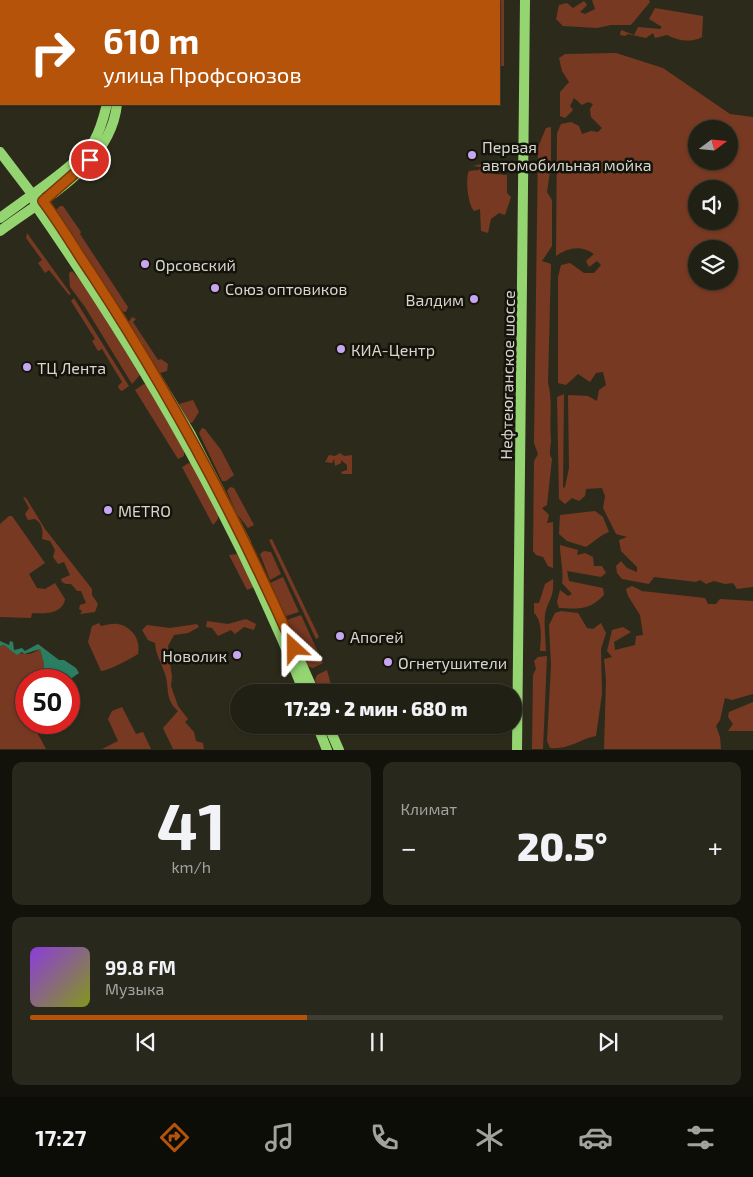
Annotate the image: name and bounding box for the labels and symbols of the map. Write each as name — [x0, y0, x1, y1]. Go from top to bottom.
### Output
north arrow — [688, 120, 738, 170]
place label: Первая автомобильная мойка — [482, 137, 652, 174]
pin — [69, 139, 111, 181]
marker: Первая автомобильная мойка — [466, 149, 478, 161]
place label: Орсовский — [155, 255, 236, 274]
marker: Орсовский — [139, 258, 151, 270]
place label: Союз оптовиков — [225, 279, 347, 298]
marker: Союз оптовиков — [209, 282, 221, 294]
place label: Валдим — [406, 290, 464, 309]
street label: Нефтеюганское шоссе — [496, 290, 518, 460]
marker: Валдим — [468, 293, 480, 305]
place label: КИА-Центр — [351, 340, 435, 359]
marker: КИА-Центр — [335, 343, 347, 355]
place label: ТЦ Лента — [37, 358, 106, 377]
marker: ТЦ Лента — [21, 361, 33, 373]
place label: METRO — [118, 501, 171, 520]
marker: METRO — [102, 504, 114, 516]
position arrow — [267, 621, 319, 673]
place label: Апогей — [350, 627, 404, 646]
marker: Апогей — [334, 630, 346, 642]
place label: Новолик — [162, 646, 227, 665]
marker: Новолик — [231, 649, 243, 661]
place label: Огнетушители — [398, 653, 507, 673]
marker: Огнетушители — [382, 656, 394, 668]
speed limit sign: 50 — [15, 669, 80, 734]

